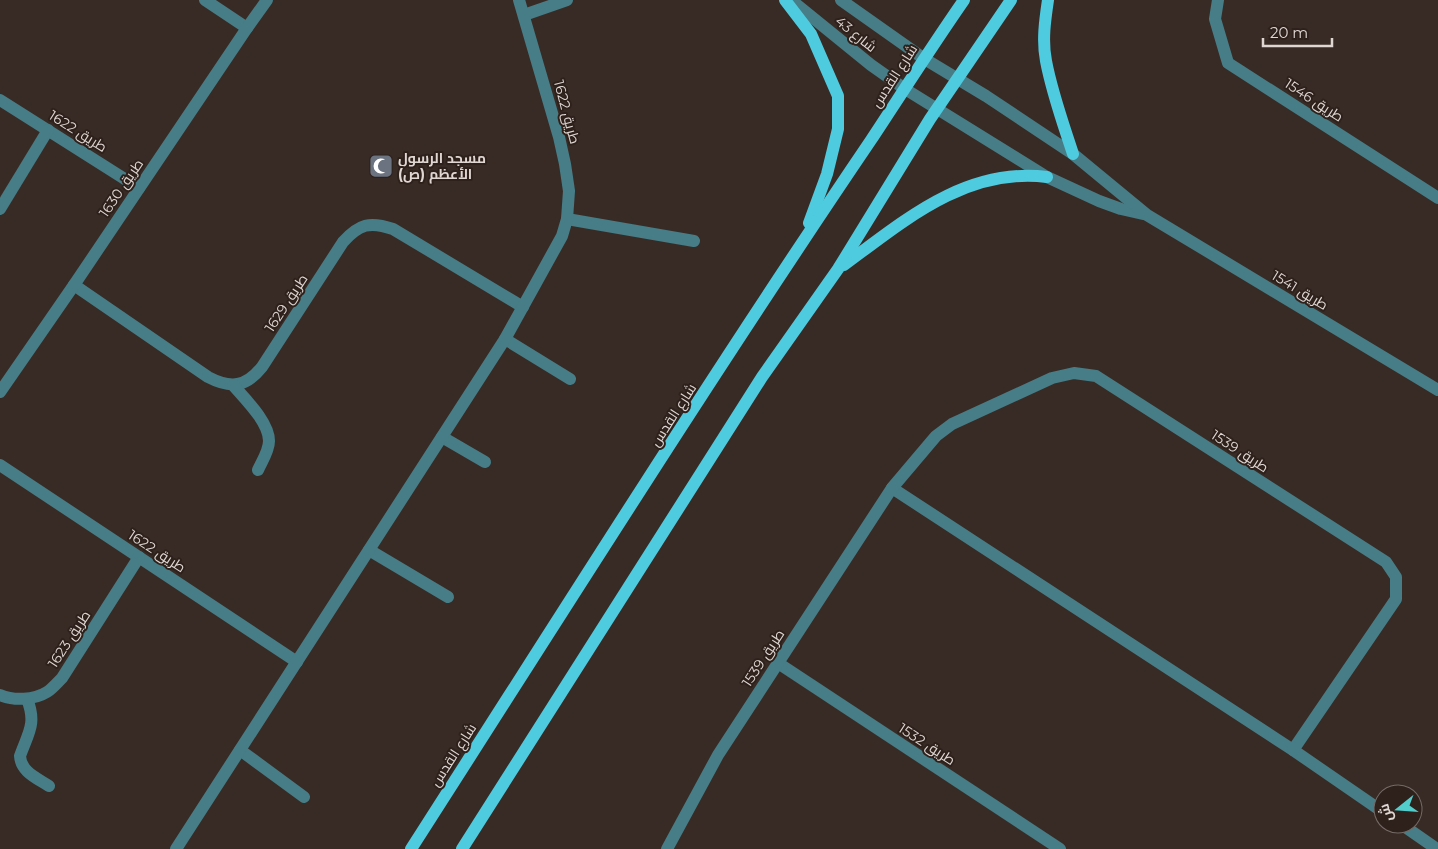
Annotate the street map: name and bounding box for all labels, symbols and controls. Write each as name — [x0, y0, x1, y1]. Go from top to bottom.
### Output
street label: شارع 43 — [832, 12, 880, 56]
scale bar — [1263, 15, 1332, 47]
text: 20 m — [1270, 23, 1308, 42]
street label: شارع القدس — [867, 41, 921, 111]
street label: طريق 1546 — [1281, 74, 1347, 126]
street label: طريق 1622 — [550, 78, 584, 146]
street label: طريق 1622 — [46, 106, 110, 156]
place label: مسجد الرسول الأعظم (ص) — [398, 149, 486, 184]
mosque icon: مسجد الرسول الأعظم (ص) — [368, 153, 394, 179]
street label: طريق 1630 — [95, 155, 147, 221]
street label: طريق 1541 — [1269, 266, 1331, 314]
street label: طريق 1629 — [261, 271, 311, 335]
street label: شارع القدس — [646, 380, 700, 450]
street label: طريق 1539 — [1208, 426, 1272, 476]
street label: طريق 1622 — [125, 526, 189, 576]
street label: طريق 1623 — [44, 607, 94, 671]
street label: طريق 1539 — [738, 626, 788, 690]
street label: طريق 1532 — [895, 719, 959, 769]
street label: شارع القدس — [426, 720, 480, 790]
north arrow — [1373, 784, 1423, 834]
text: ش — [1374, 802, 1397, 824]

